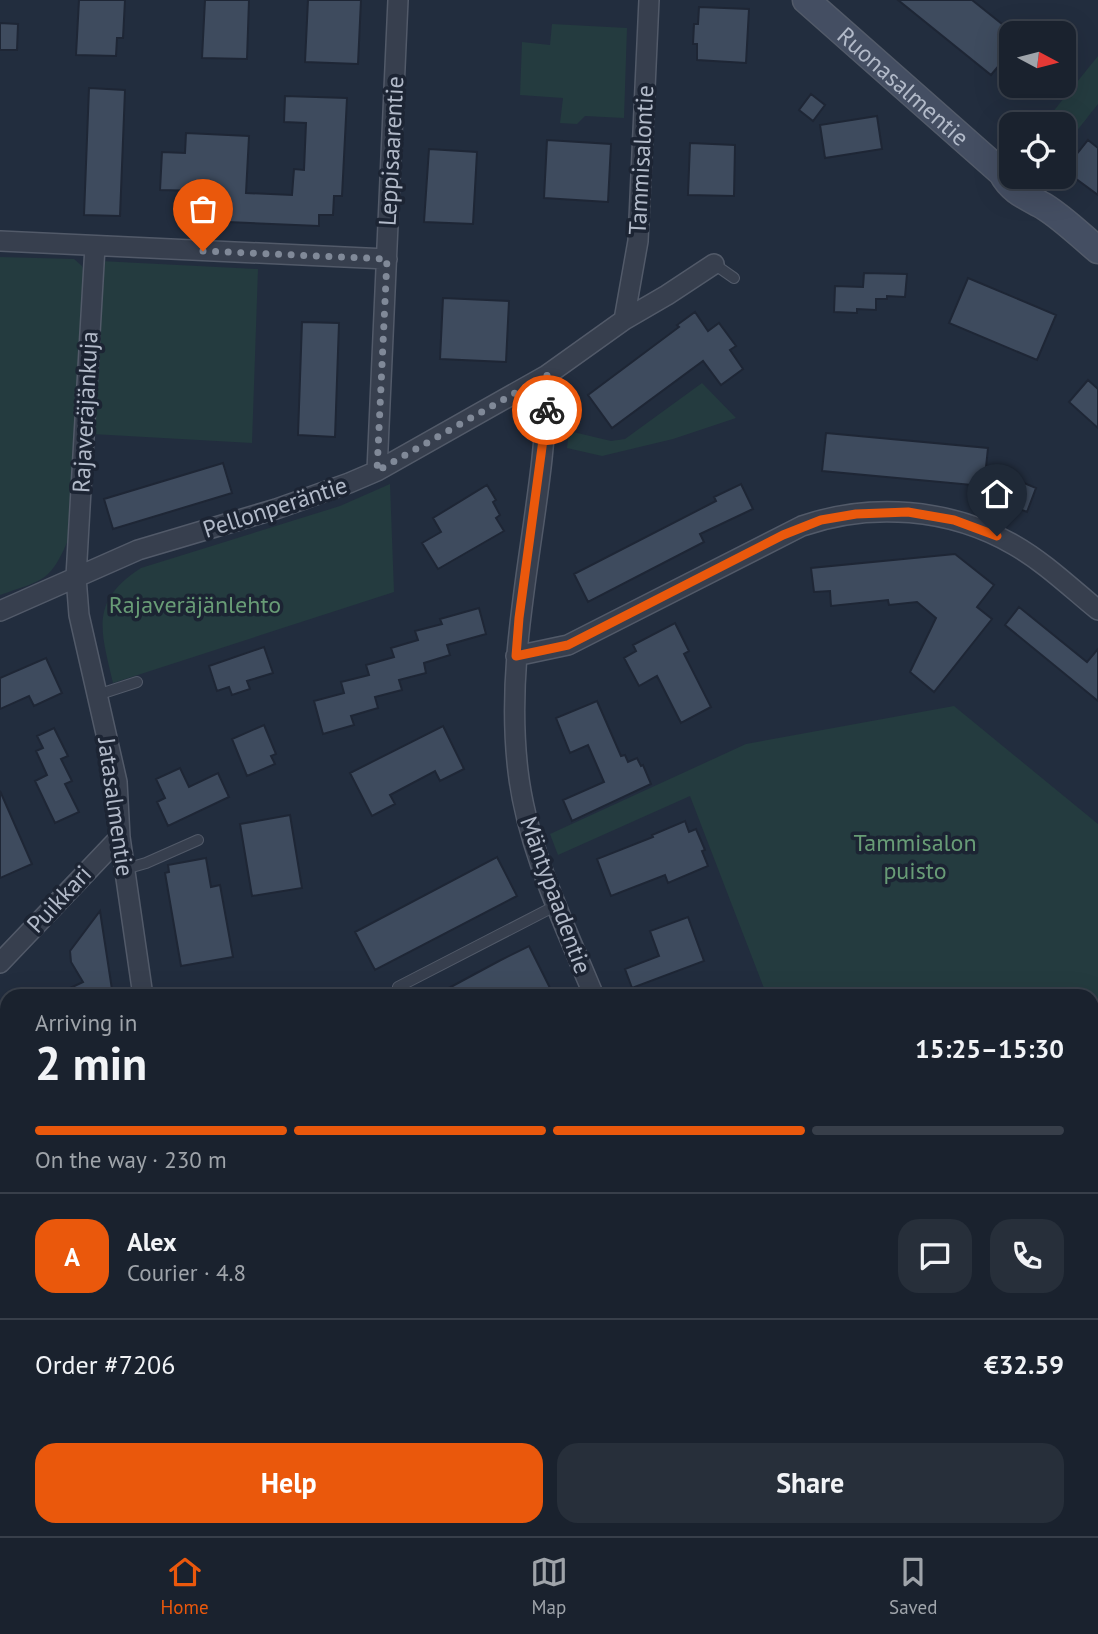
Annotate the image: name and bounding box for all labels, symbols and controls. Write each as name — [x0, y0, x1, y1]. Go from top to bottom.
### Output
street label: Ruonasalmentie — [831, 20, 976, 152]
north arrow — [999, 21, 1076, 98]
map controls — [999, 21, 1076, 189]
street label: Leppisaarentie — [372, 75, 410, 227]
street label: Tammisalontie — [622, 84, 660, 236]
button: locate — [999, 112, 1076, 189]
pin — [173, 179, 233, 251]
icon: bag — [184, 190, 222, 228]
street label: Rajaveräjänkuja — [65, 330, 105, 494]
courier — [512, 375, 582, 445]
icon: bike — [528, 391, 566, 429]
pin — [967, 464, 1027, 536]
street label: Pellonperäntie — [199, 469, 351, 545]
icon: home — [978, 475, 1016, 513]
park label: Rajaveräjänlehto — [109, 589, 281, 620]
street label: Jatasalmentie — [91, 735, 141, 878]
street label: Mäntypaadentie — [513, 812, 599, 978]
park label: Tammisalon puisto — [853, 827, 977, 886]
street label: Puikkari — [20, 859, 98, 939]
text: Arriving in — [35, 1008, 137, 1037]
text: 15:25–15:30 — [915, 1032, 1064, 1065]
text: 2 min — [35, 1033, 147, 1093]
text: On the way · 230 m — [35, 1145, 227, 1174]
button: chat — [898, 1219, 972, 1293]
button: phone — [990, 1219, 1064, 1293]
text: Alex — [127, 1225, 177, 1258]
text: A — [64, 1240, 80, 1273]
text: Courier · 4.8 — [127, 1258, 246, 1287]
text: Order #7206 — [35, 1348, 175, 1381]
text: €32.59 — [984, 1348, 1064, 1381]
button: Help — [35, 1443, 543, 1523]
button: Share — [557, 1443, 1064, 1523]
tab: Home — [161, 1553, 209, 1619]
tab: Map — [530, 1553, 568, 1619]
tab: Saved — [889, 1553, 937, 1619]

